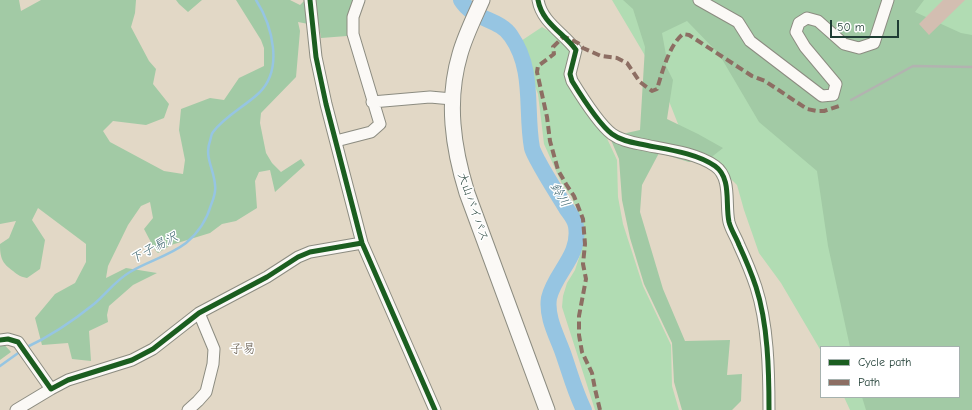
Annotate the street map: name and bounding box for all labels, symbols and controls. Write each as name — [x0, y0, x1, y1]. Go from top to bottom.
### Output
scale bar — [832, 12, 901, 38]
text: 50 m — [837, 20, 865, 34]
street label: 大山バイパス — [454, 171, 492, 243]
water label: 鈴川 — [547, 180, 573, 210]
water label: 下子易沢 — [127, 229, 181, 267]
district label: 子易 — [230, 341, 256, 357]
legend — [820, 346, 960, 398]
text: Cycle path — [858, 355, 911, 369]
text: Path — [858, 375, 880, 389]

